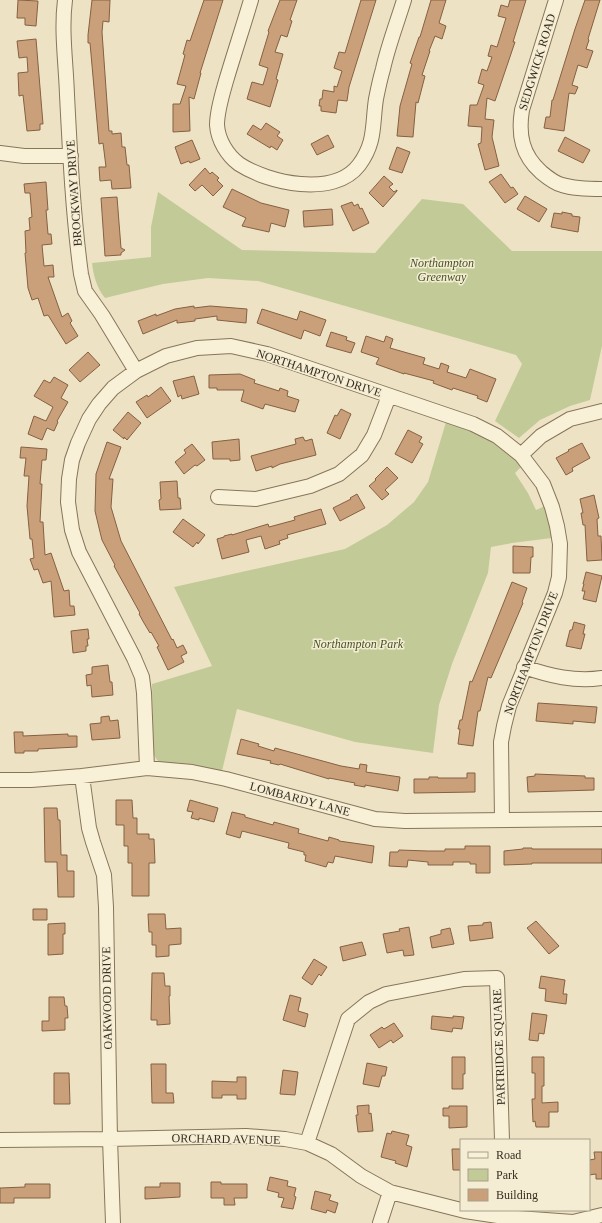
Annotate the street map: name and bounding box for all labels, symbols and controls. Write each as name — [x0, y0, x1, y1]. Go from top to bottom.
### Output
street label: SEDGWICK ROAD — [516, 12, 558, 112]
street label: BROCKWAY DRIVE — [63, 139, 85, 247]
park label: Northampton Greenway — [409, 256, 474, 284]
street label: NORTHAMPTON DRIVE — [255, 346, 383, 400]
street label: NORTHAMPTON DRIVE — [501, 589, 561, 717]
park label: Northampton Park — [312, 637, 404, 651]
street label: LOMBARDY LANE — [248, 779, 352, 819]
street label: OAKWOOD DRIVE — [99, 946, 115, 1050]
street label: PARTRIDGE SQUARE — [490, 989, 508, 1105]
street label: ORCHARD AVENUE — [171, 1131, 281, 1147]
legend — [460, 1139, 590, 1211]
text: Road — [496, 1148, 521, 1162]
text: Park — [496, 1168, 518, 1182]
text: Building — [496, 1188, 538, 1202]

